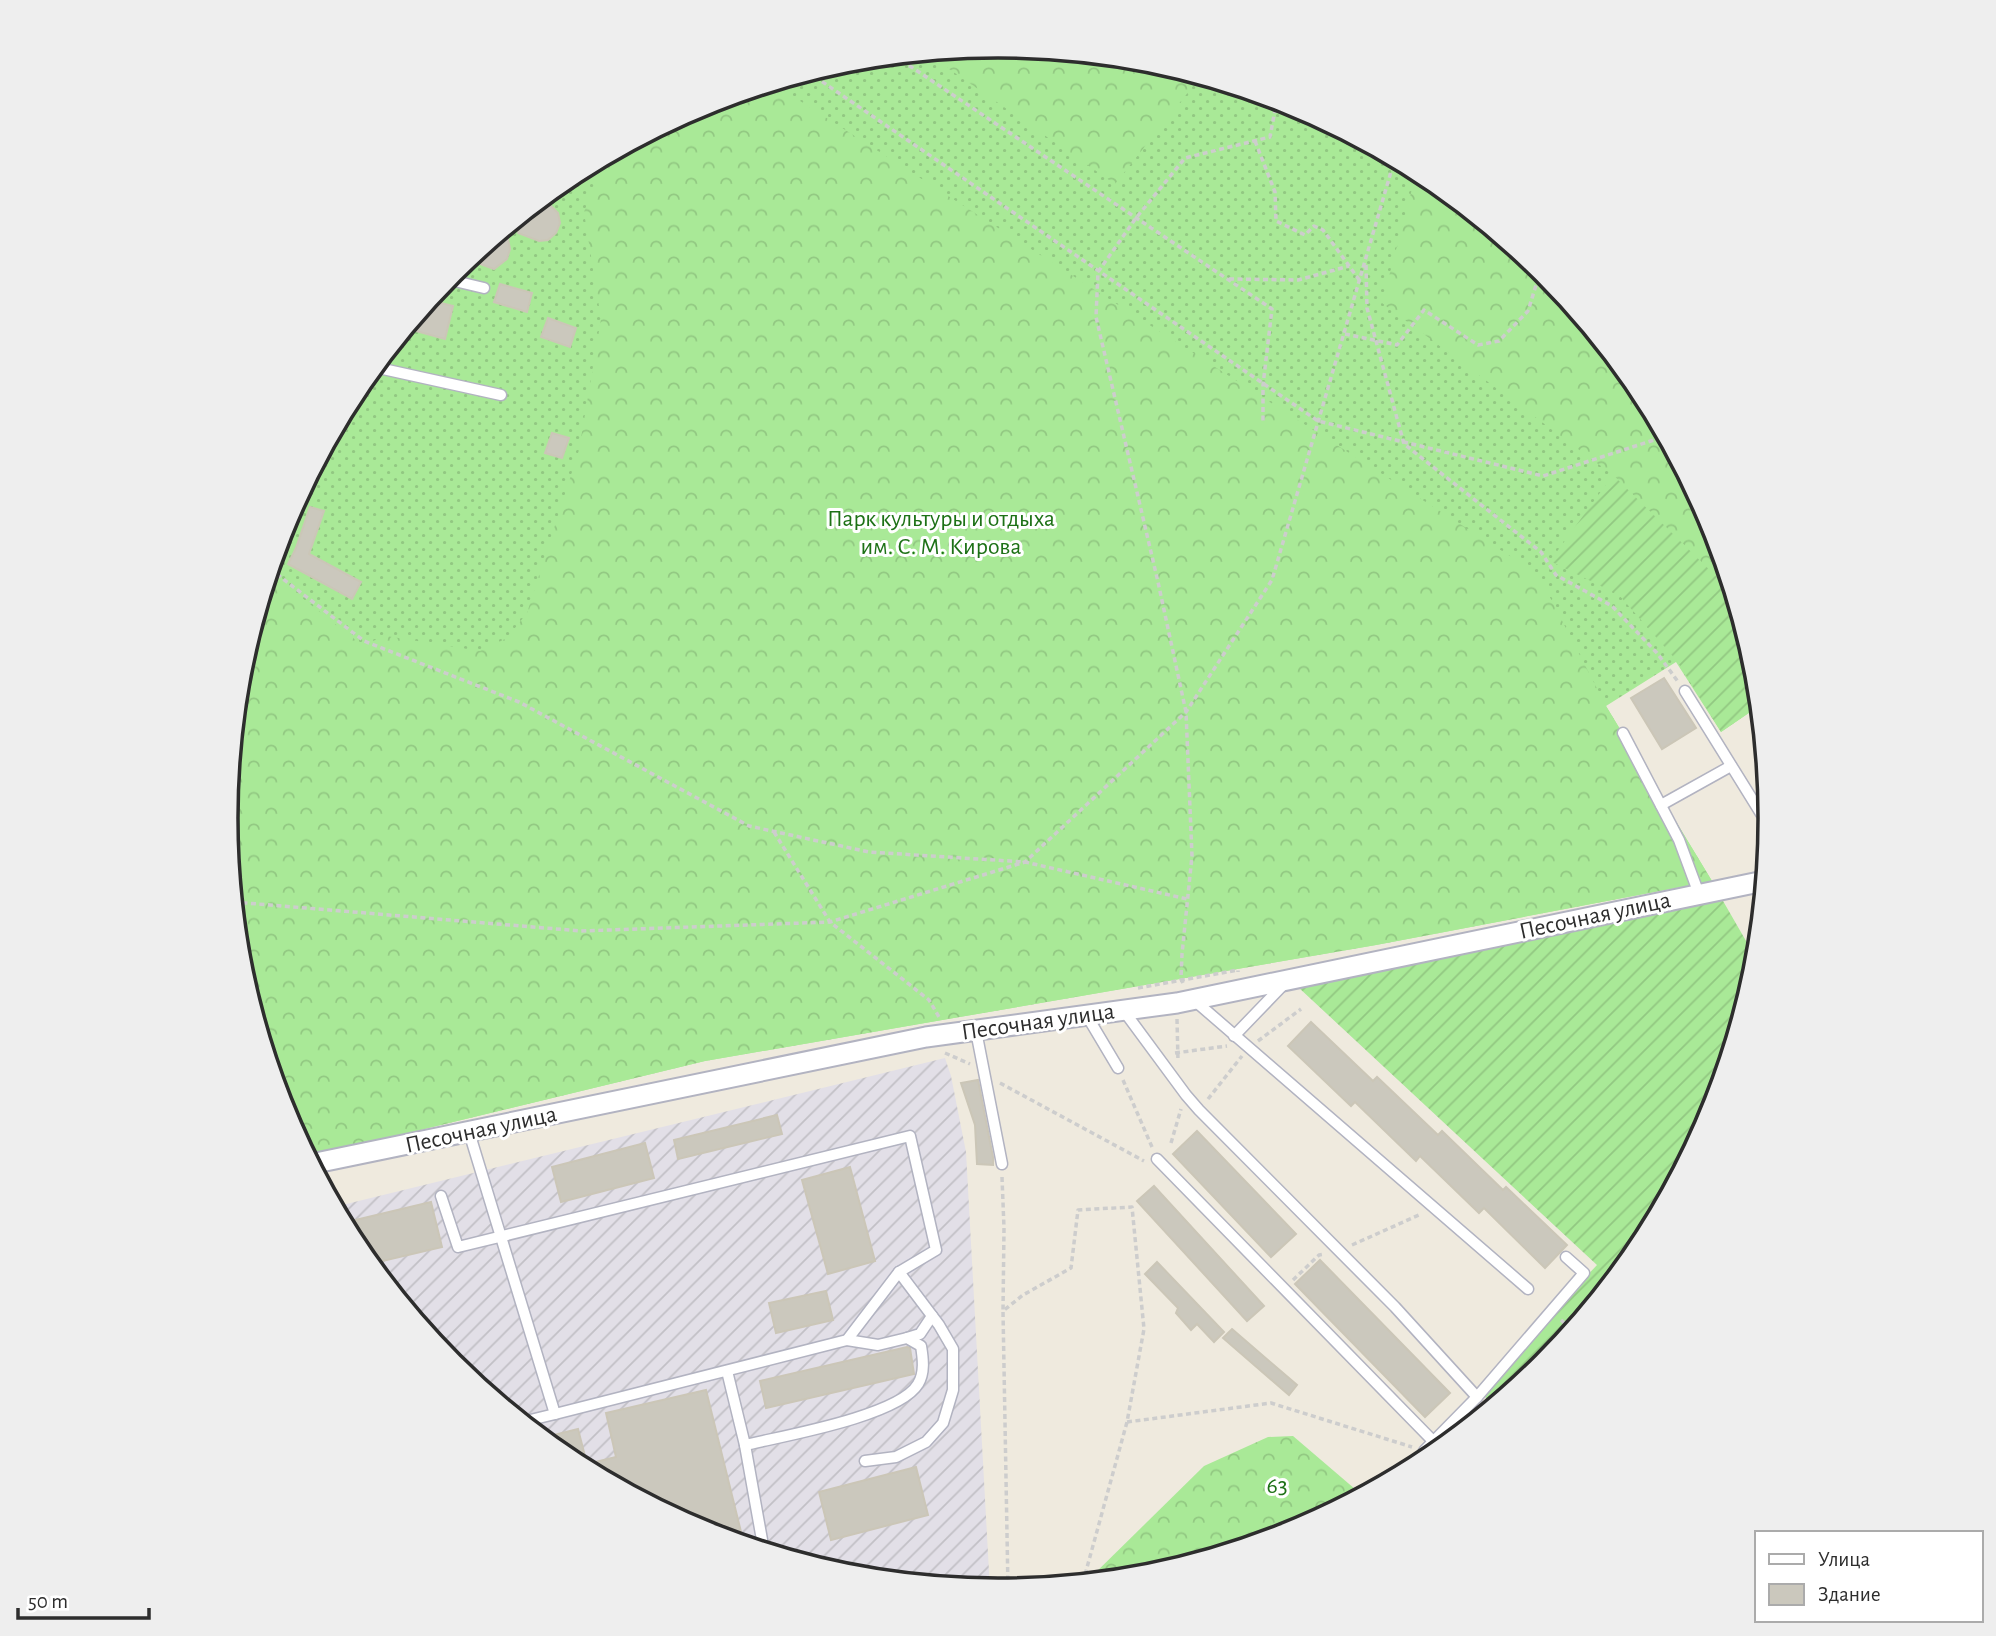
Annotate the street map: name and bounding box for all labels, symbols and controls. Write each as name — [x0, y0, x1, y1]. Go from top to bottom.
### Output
park label: Парк культуры и отдыха им. С. М. Кирова — [827, 507, 1055, 559]
street label: Песочная улица — [1517, 888, 1673, 944]
street label: Песочная улица — [960, 999, 1116, 1045]
street label: Песочная улица — [403, 1102, 559, 1158]
park label: 63 — [1266, 1474, 1288, 1498]
legend — [1755, 1531, 1982, 1622]
text: Улица — [1818, 1549, 1871, 1570]
scale bar — [18, 1576, 149, 1620]
text: Здание — [1818, 1584, 1881, 1605]
text: 50 m — [28, 1591, 68, 1612]

